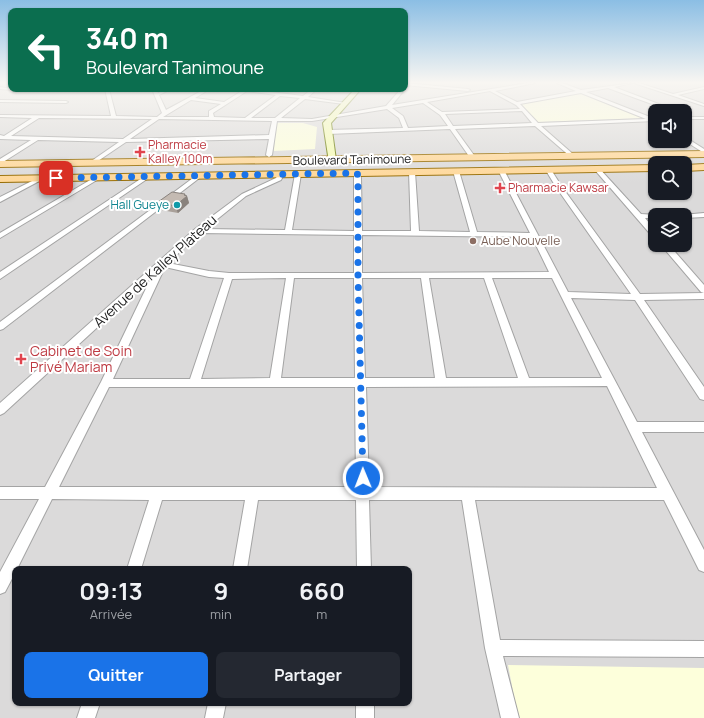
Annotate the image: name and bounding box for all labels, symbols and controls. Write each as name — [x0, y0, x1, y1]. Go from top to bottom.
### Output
text: 340 m — [86, 19, 169, 57]
icon: left — [20, 24, 72, 76]
text: Boulevard Tanimoune — [86, 55, 264, 79]
map controls — [648, 104, 692, 252]
button: sound — [648, 104, 692, 148]
place label: Pharmacie Kalley 100m — [148, 136, 213, 167]
marker: Pharmacie Kalley 100m — [135, 147, 145, 157]
street label: Boulevard Tanimoune — [293, 150, 411, 169]
button: search — [648, 156, 692, 200]
pin — [39, 161, 73, 195]
icon: arrive — [45, 167, 67, 189]
place label: Pharmacie Kawsar — [508, 179, 609, 196]
marker: Pharmacie Kawsar — [495, 183, 505, 193]
place label: Hall Gueye — [111, 196, 169, 213]
marker: Hall Gueye — [172, 200, 182, 210]
button: layers — [648, 208, 692, 252]
street label: Avenue de Kalley Plateau — [89, 210, 220, 331]
place label: Aube Nouvelle — [481, 232, 560, 249]
marker: Aube Nouvelle — [468, 236, 478, 246]
place label: Cabinet de Soin Privé Mariam — [30, 341, 132, 376]
marker: Cabinet de Soin Privé Mariam — [15, 353, 27, 365]
position arrow — [342, 457, 384, 499]
text: 09:13 — [79, 574, 143, 607]
text: 9 — [213, 574, 228, 607]
text: 660 — [299, 574, 345, 607]
text: Arrivée — [90, 605, 132, 623]
text: min — [210, 605, 232, 623]
text: m — [316, 605, 327, 623]
button: Quitter — [24, 652, 208, 698]
button: Partager — [216, 652, 400, 698]

